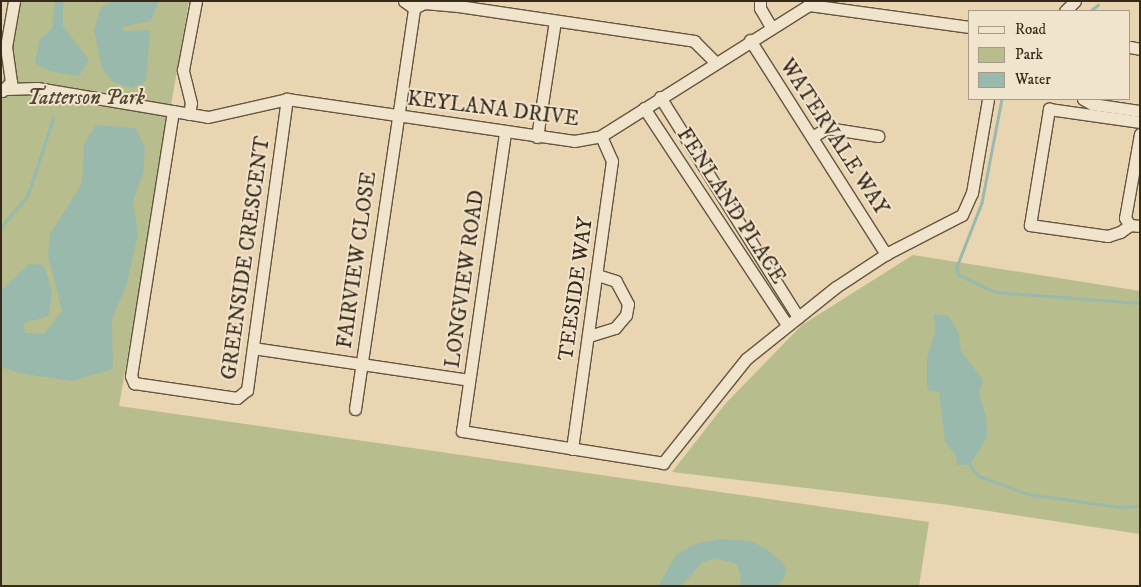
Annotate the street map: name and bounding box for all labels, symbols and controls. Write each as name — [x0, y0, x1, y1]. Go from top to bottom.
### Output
legend — [968, 10, 1131, 100]
text: Road — [1015, 20, 1046, 39]
text: Park — [1015, 45, 1043, 64]
street label: WATERVALE WAY — [774, 54, 894, 220]
text: Water — [1015, 70, 1051, 89]
park label: Tatterson Park — [27, 85, 145, 111]
street label: KEYLANA DRIVE — [406, 86, 580, 132]
street label: FENLAND PLACE — [671, 123, 791, 289]
street label: GREENSIDE CRESCENT — [216, 135, 276, 381]
street label: FAIRVIEW CLOSE — [332, 170, 382, 350]
street label: LONGVIEW ROAD — [440, 188, 490, 370]
street label: TEESIDE WAY — [553, 216, 599, 362]

